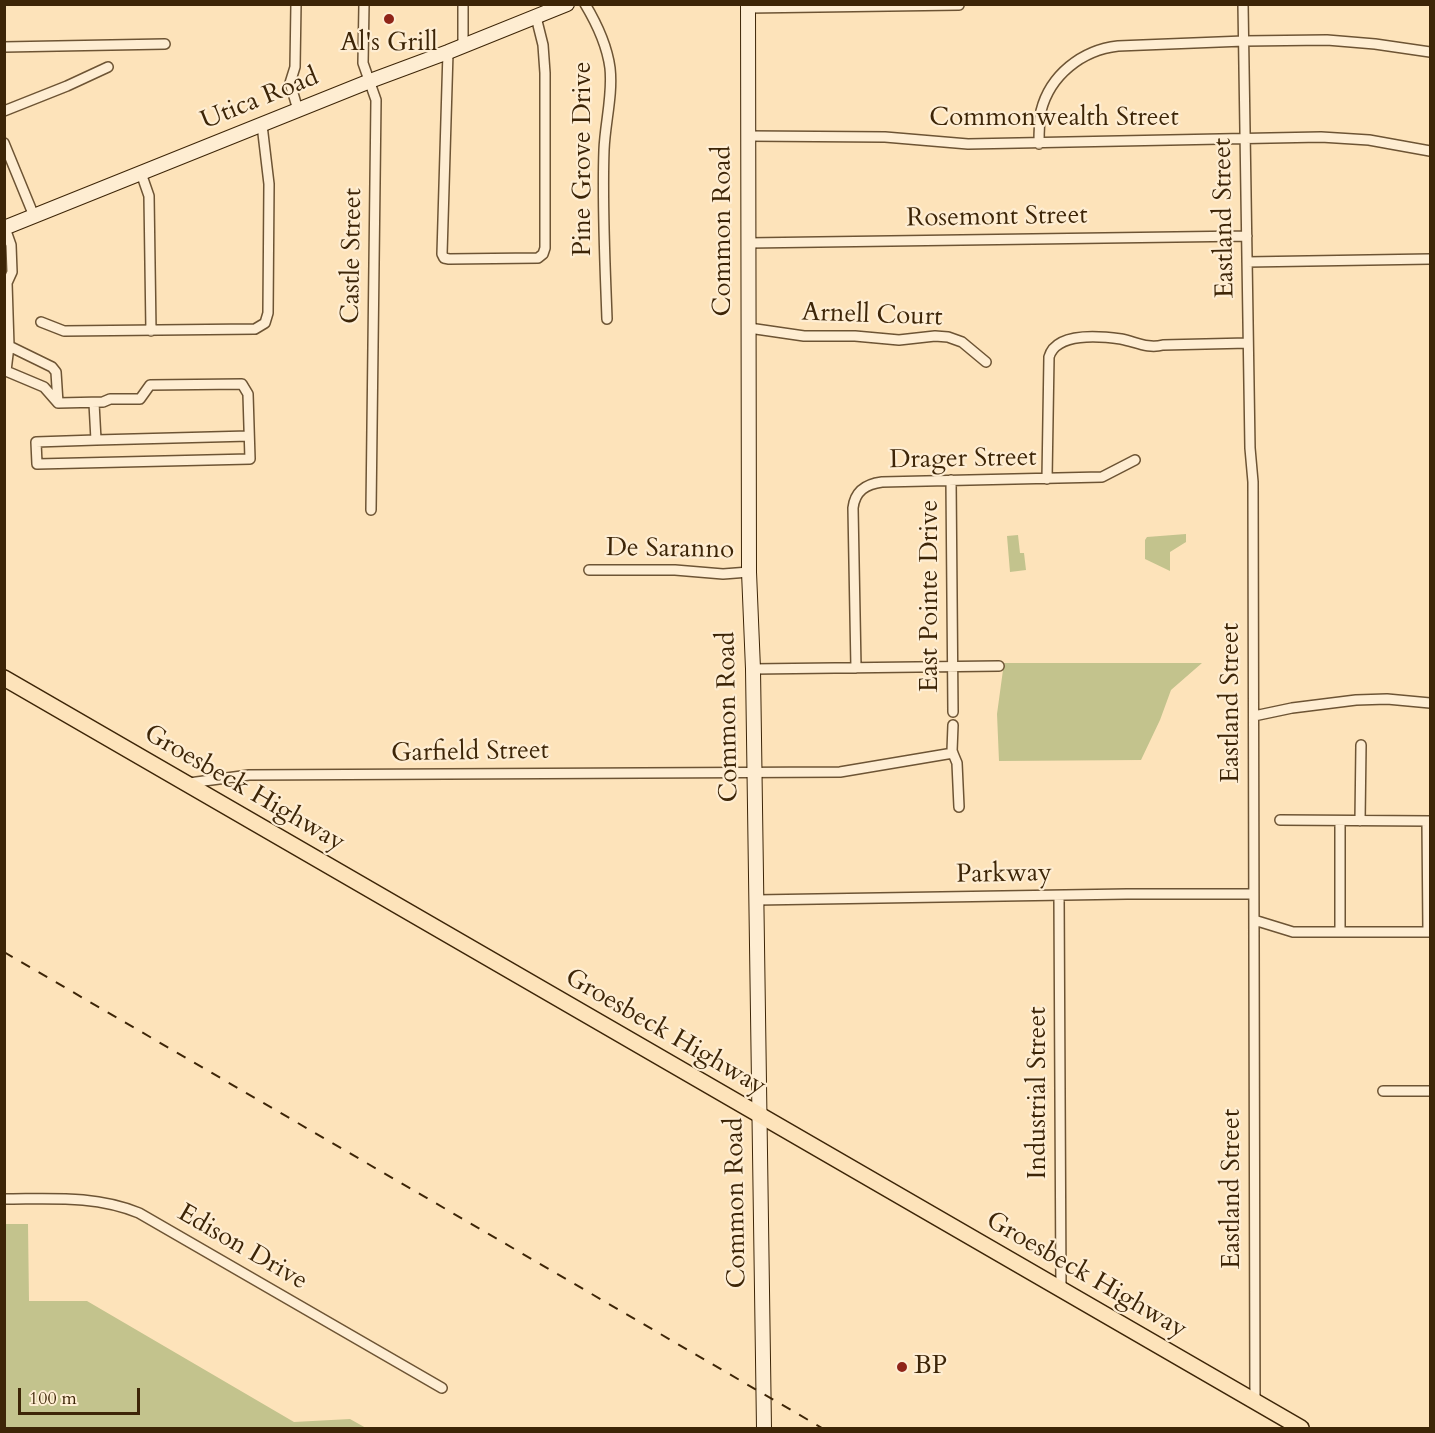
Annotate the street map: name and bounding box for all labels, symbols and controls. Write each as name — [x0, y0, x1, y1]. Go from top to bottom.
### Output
marker: Al's Grill — [382, 12, 396, 26]
place label: Al's Grill — [340, 28, 438, 60]
street label: Pine Grove Drive — [568, 61, 600, 257]
street label: Utica Road — [197, 62, 323, 138]
street label: Commonwealth Street — [929, 103, 1179, 135]
street label: Eastland Street — [1208, 138, 1242, 298]
street label: Common Road — [708, 146, 740, 316]
street label: Castle Street — [336, 188, 370, 324]
street label: Rosemont Street — [906, 201, 1088, 235]
street label: Arnell Court — [801, 298, 943, 334]
street label: Drager Street — [889, 443, 1037, 477]
street label: East Pointe Drive — [915, 500, 947, 692]
street label: De Saranno — [605, 533, 735, 567]
street label: Eastland Street — [1216, 623, 1248, 783]
street label: Common Road — [712, 631, 746, 803]
street label: Groesbeck Highway — [138, 719, 350, 859]
street label: Garfield Street — [391, 736, 549, 770]
street label: Parkway — [956, 859, 1052, 891]
street label: Groesbeck Highway — [559, 963, 771, 1103]
street label: Industrial Street — [1023, 1007, 1055, 1179]
street label: Eastland Street — [1217, 1109, 1249, 1269]
street label: Common Road — [720, 1117, 754, 1289]
street label: Edison Drive — [172, 1198, 312, 1298]
street label: Groesbeck Highway — [980, 1206, 1192, 1346]
place label: BP — [914, 1351, 947, 1383]
marker: BP — [895, 1360, 909, 1374]
scale bar — [21, 1376, 142, 1414]
text: 100 m — [29, 1386, 77, 1411]

